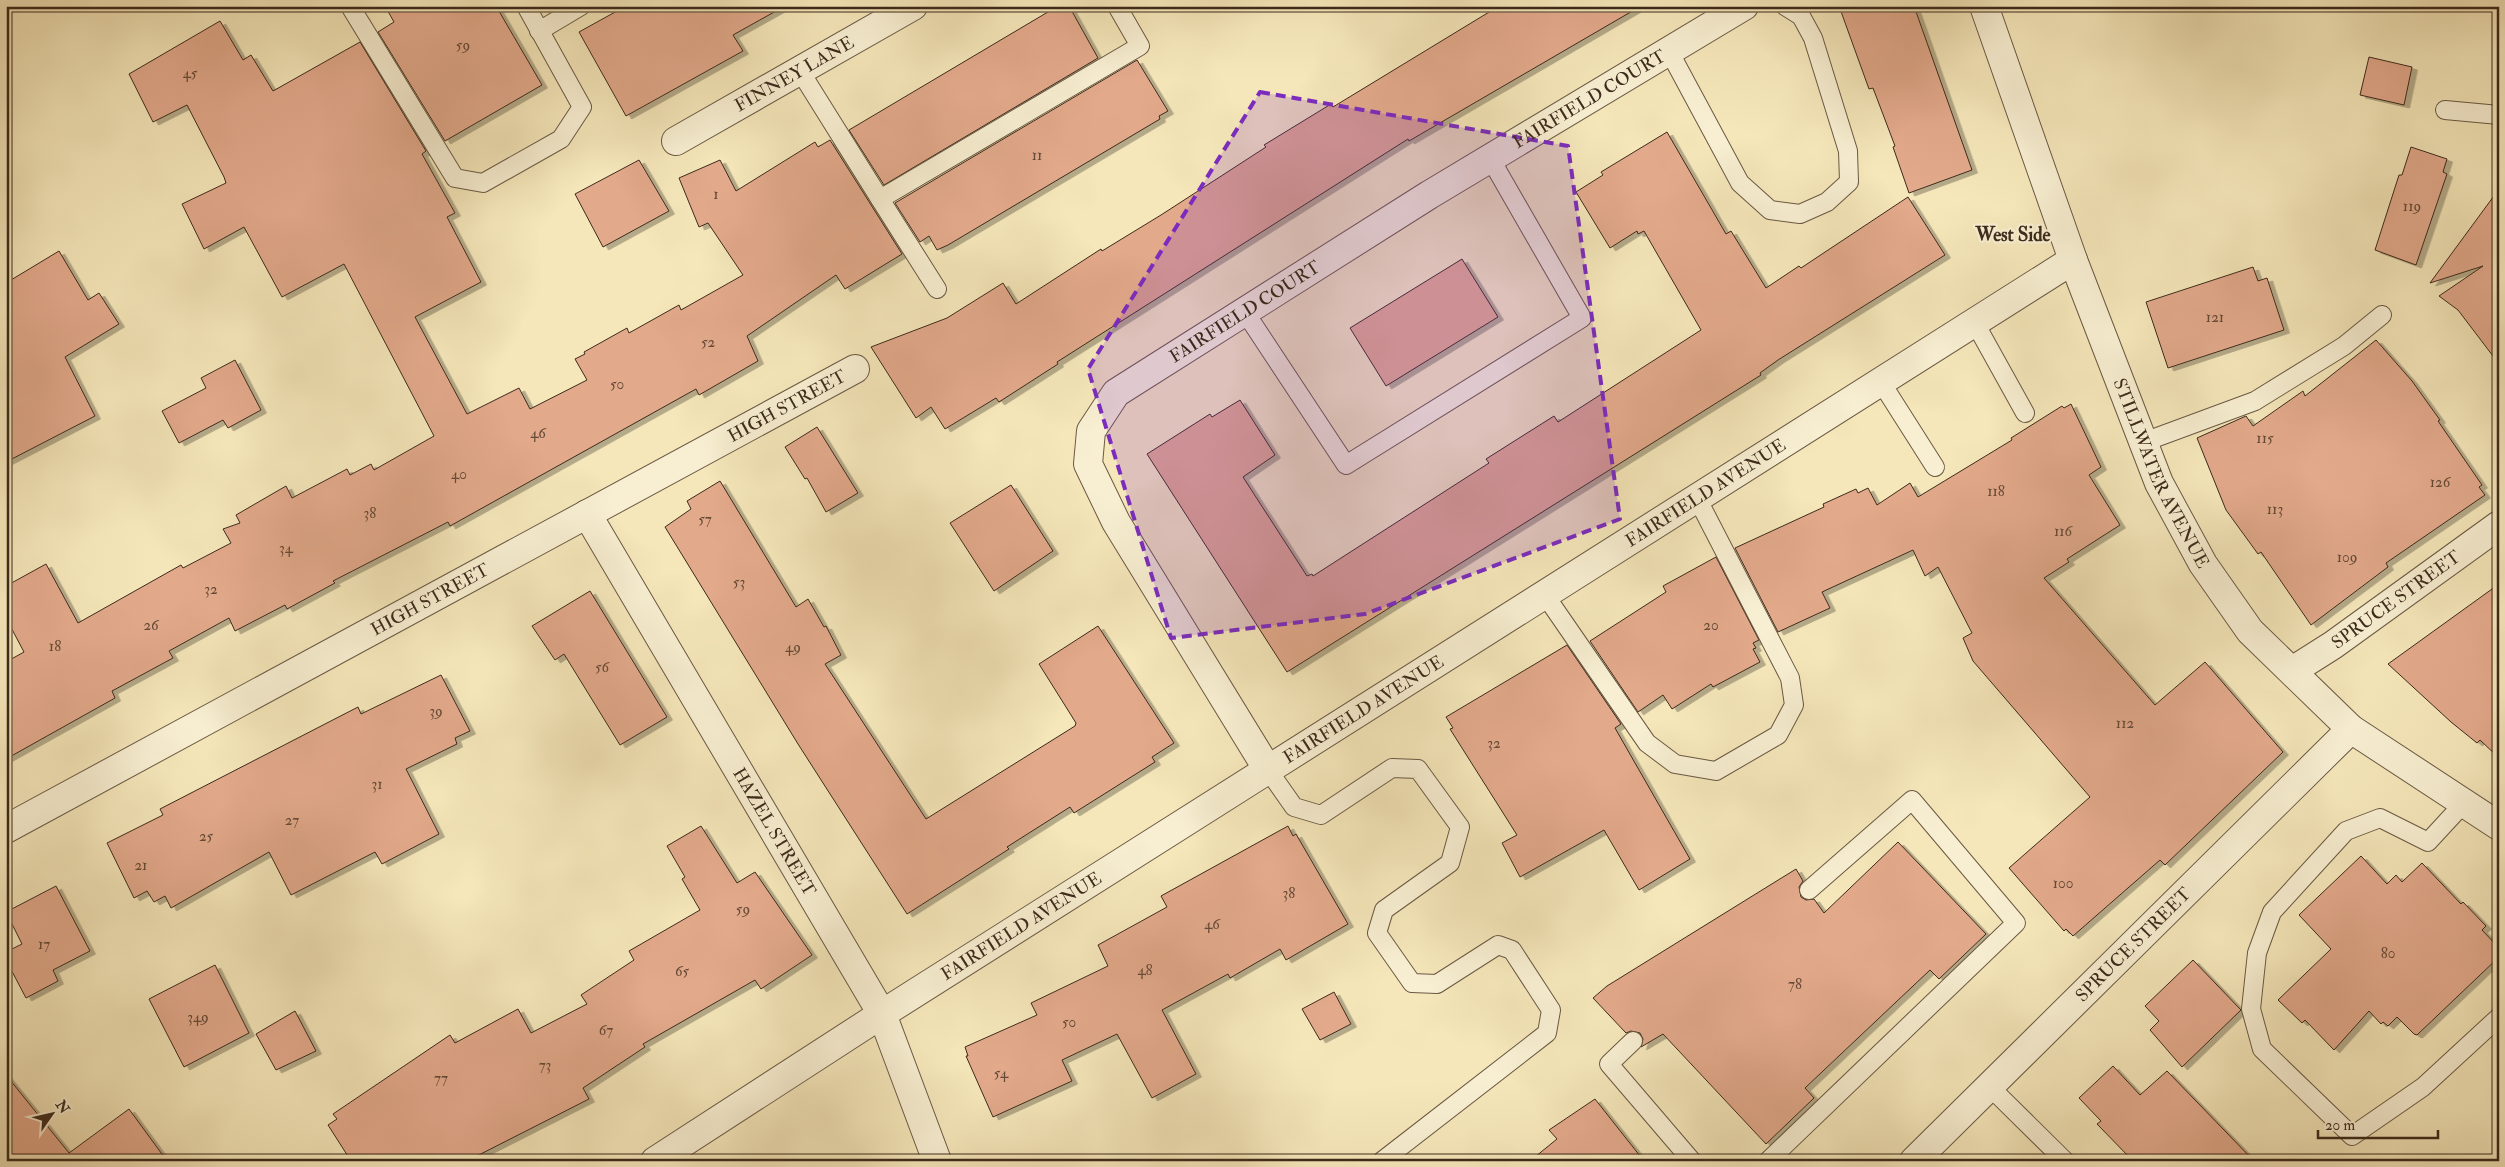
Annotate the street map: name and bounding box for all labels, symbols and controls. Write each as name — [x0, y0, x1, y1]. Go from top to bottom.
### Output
street label: FINNEY LANE — [730, 31, 858, 117]
house number: 59 — [456, 36, 470, 55]
street label: FAIRFIELD COURT — [1509, 44, 1670, 154]
house number: 45 — [183, 64, 198, 83]
house number: 11 — [1032, 146, 1042, 165]
house number: 1 — [713, 185, 719, 204]
house number: 119 — [2403, 197, 2421, 216]
district label: West Side — [1975, 223, 2051, 247]
street label: FAIRFIELD COURT — [1165, 255, 1325, 368]
house number: 121 — [2206, 308, 2224, 327]
house number: 52 — [701, 333, 715, 352]
street label: HIGH STREET — [724, 364, 850, 447]
house number: 50 — [610, 375, 624, 394]
street label: STILLWATER AVENUE — [2108, 375, 2215, 572]
house number: 46 — [530, 424, 547, 443]
house number: 115 — [2256, 429, 2274, 448]
street label: FAIRFIELD AVENUE — [1621, 433, 1790, 552]
house number: 40 — [451, 465, 467, 484]
house number: 126 — [2430, 473, 2452, 492]
house number: 118 — [1987, 482, 2005, 501]
house number: 113 — [2267, 500, 2283, 519]
house number: 38 — [364, 504, 376, 523]
house number: 57 — [698, 510, 712, 529]
house number: 116 — [2054, 522, 2074, 541]
house number: 34 — [279, 539, 294, 558]
street label: SPRUCE STREET — [2327, 545, 2465, 654]
house number: 109 — [2337, 548, 2357, 567]
street label: HIGH STREET — [367, 558, 493, 641]
house number: 53 — [733, 573, 745, 592]
house number: 32 — [204, 580, 218, 599]
house number: 26 — [143, 616, 160, 635]
house number: 20 — [1703, 616, 1719, 635]
house number: 18 — [49, 637, 61, 656]
house number: 49 — [785, 638, 801, 657]
street label: FAIRFIELD AVENUE — [1279, 650, 1448, 769]
house number: 56 — [595, 658, 610, 677]
house number: 39 — [429, 702, 443, 721]
house number: 112 — [2116, 714, 2135, 733]
house number: 32 — [1487, 734, 1501, 753]
street label: HAZEL STREET — [728, 763, 822, 901]
house number: 31 — [371, 775, 383, 794]
house number: 27 — [285, 811, 299, 830]
house number: 25 — [199, 827, 213, 846]
house number: 21 — [135, 856, 147, 875]
street label: FAIRFIELD AVENUE — [936, 867, 1106, 985]
house number: 100 — [2053, 874, 2073, 893]
street label: SPRUCE STREET — [2070, 882, 2196, 1007]
house number: 38 — [1283, 884, 1295, 903]
house number: 59 — [736, 900, 750, 919]
house number: 46 — [1204, 915, 1221, 934]
house number: 17 — [38, 935, 50, 954]
house number: 80 — [2381, 944, 2395, 963]
house number: 48 — [1137, 961, 1153, 980]
house number: 65 — [675, 962, 689, 981]
house number: 78 — [1788, 975, 1802, 994]
house number: 349 — [187, 1008, 209, 1027]
house number: 50 — [1062, 1013, 1076, 1032]
house number: 67 — [599, 1021, 613, 1040]
house number: 73 — [539, 1056, 551, 1075]
house number: 54 — [994, 1064, 1009, 1083]
house number: 77 — [434, 1069, 448, 1088]
north arrow — [28, 1090, 78, 1140]
text: N — [51, 1096, 73, 1117]
scale bar — [2318, 1107, 2438, 1139]
text: 20 m — [2325, 1116, 2355, 1135]

